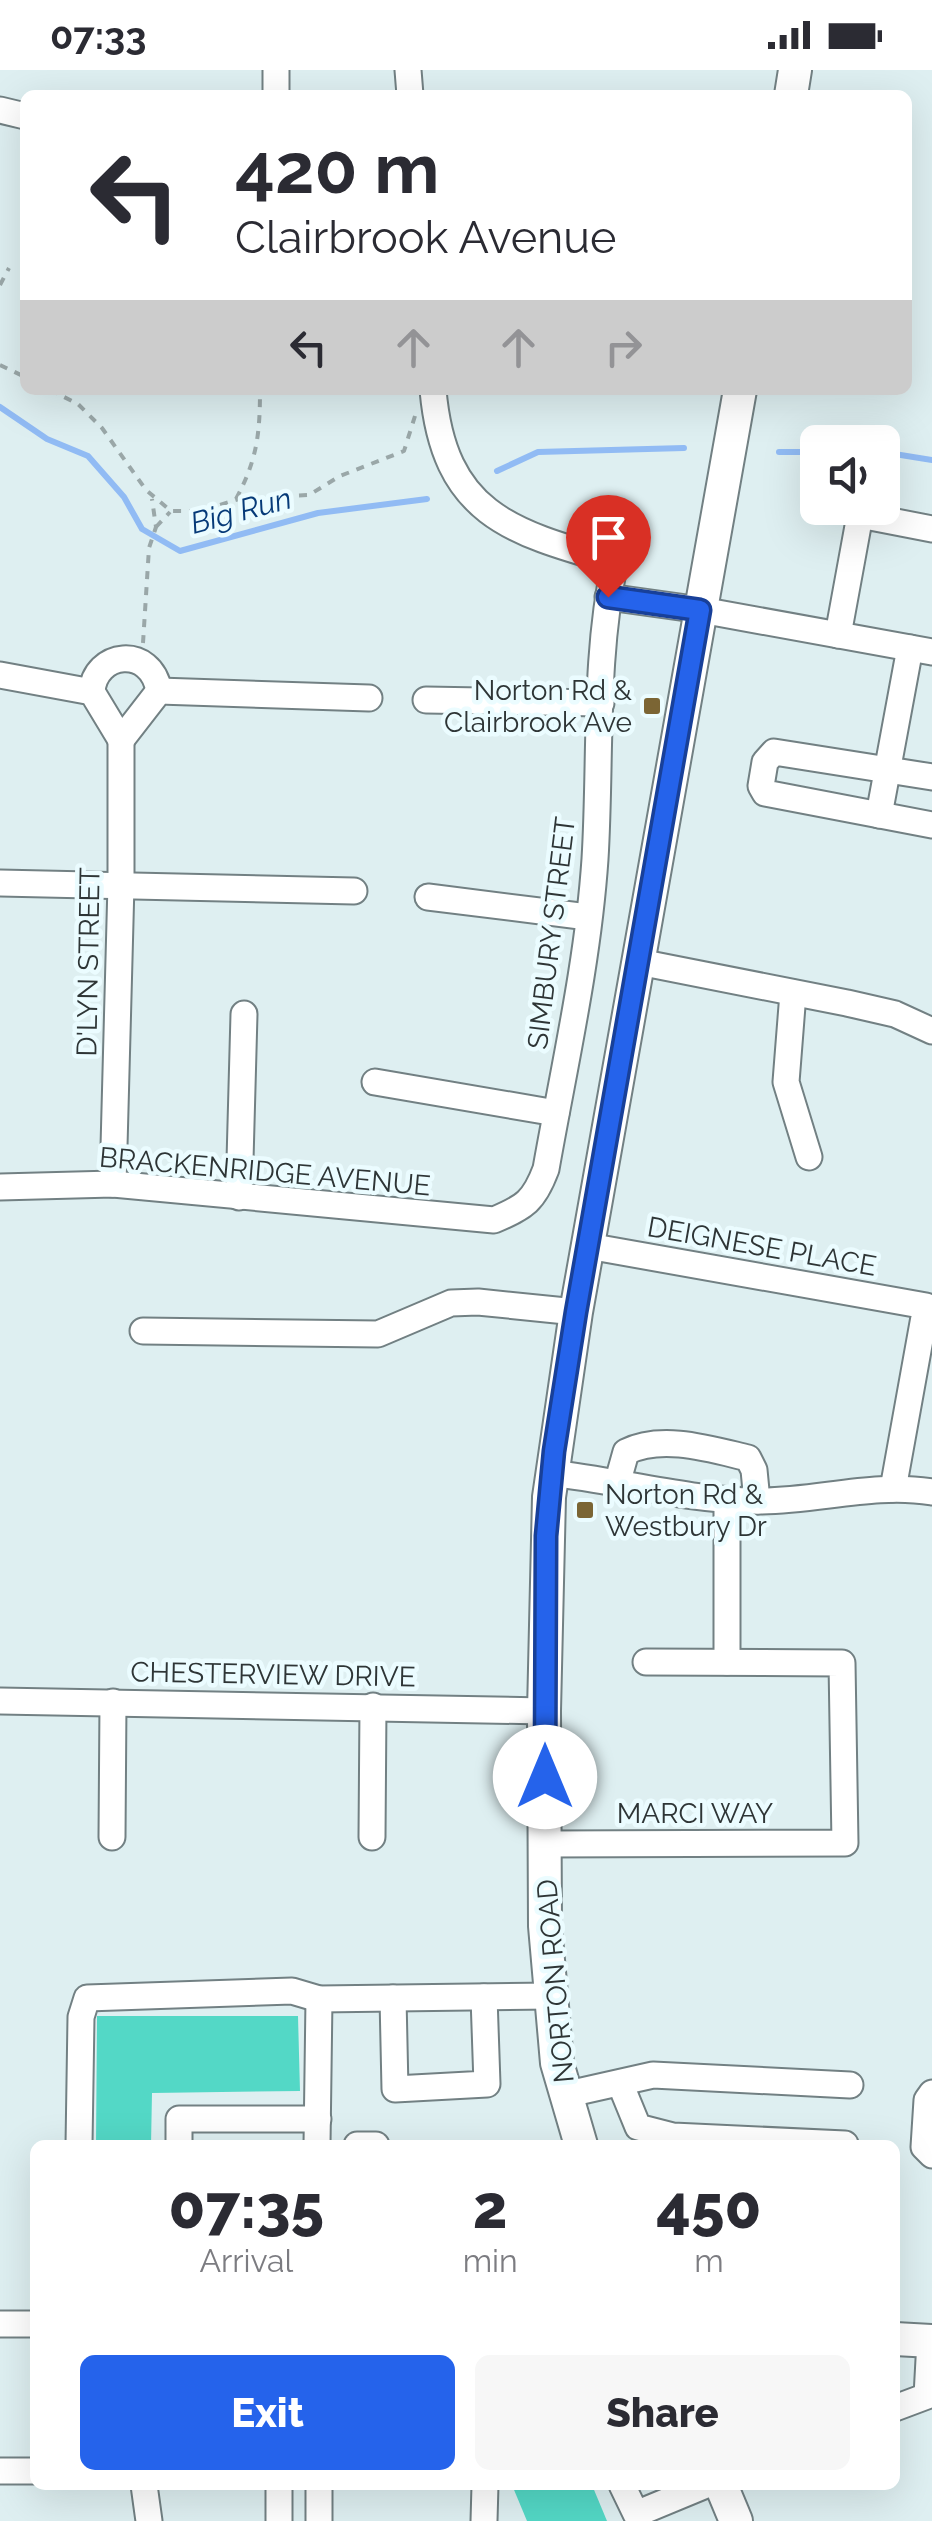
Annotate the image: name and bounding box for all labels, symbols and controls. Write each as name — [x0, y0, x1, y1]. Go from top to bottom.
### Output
text: 07:33 — [50, 13, 146, 58]
text: 420 m — [235, 127, 439, 209]
icon: left — [70, 130, 200, 260]
text: Clairbrook Avenue — [235, 211, 616, 264]
icon: left — [281, 320, 336, 375]
icon: ahead — [386, 320, 441, 375]
icon: ahead — [491, 320, 546, 375]
icon: right — [596, 320, 651, 375]
map controls — [800, 425, 900, 525]
button: sound — [800, 425, 900, 525]
water label: Big Run — [186, 480, 295, 541]
pin — [566, 495, 651, 598]
icon: arrive — [581, 510, 636, 565]
place label: Norton Rd & Clairbrook Ave — [444, 674, 632, 739]
marker: Norton Rd & Clairbrook Ave — [641, 695, 663, 717]
street label: SIMBURY STREET — [521, 815, 582, 1051]
street label: D'LYN STREET — [70, 867, 107, 1057]
street label: BRACKENRIDGE AVENUE — [98, 1141, 432, 1202]
street label: DEIGNESE PLACE — [645, 1210, 879, 1283]
place label: Norton Rd & Westbury Dr — [605, 1478, 767, 1543]
marker: Norton Rd & Westbury Dr — [574, 1499, 596, 1521]
street label: CHESTERVIEW DRIVE — [130, 1656, 416, 1693]
position arrow — [493, 1725, 597, 1829]
street label: MARCI WAY — [617, 1797, 773, 1830]
street label: NORTON ROAD — [530, 1878, 581, 2084]
text: 07:35 — [169, 2172, 324, 2242]
text: 2 — [473, 2172, 508, 2242]
text: 450 — [656, 2172, 761, 2242]
text: Arrival — [199, 2242, 293, 2279]
text: min — [463, 2242, 518, 2279]
text: m — [694, 2242, 724, 2279]
button: Exit — [80, 2355, 455, 2470]
button: Share — [475, 2355, 850, 2470]

